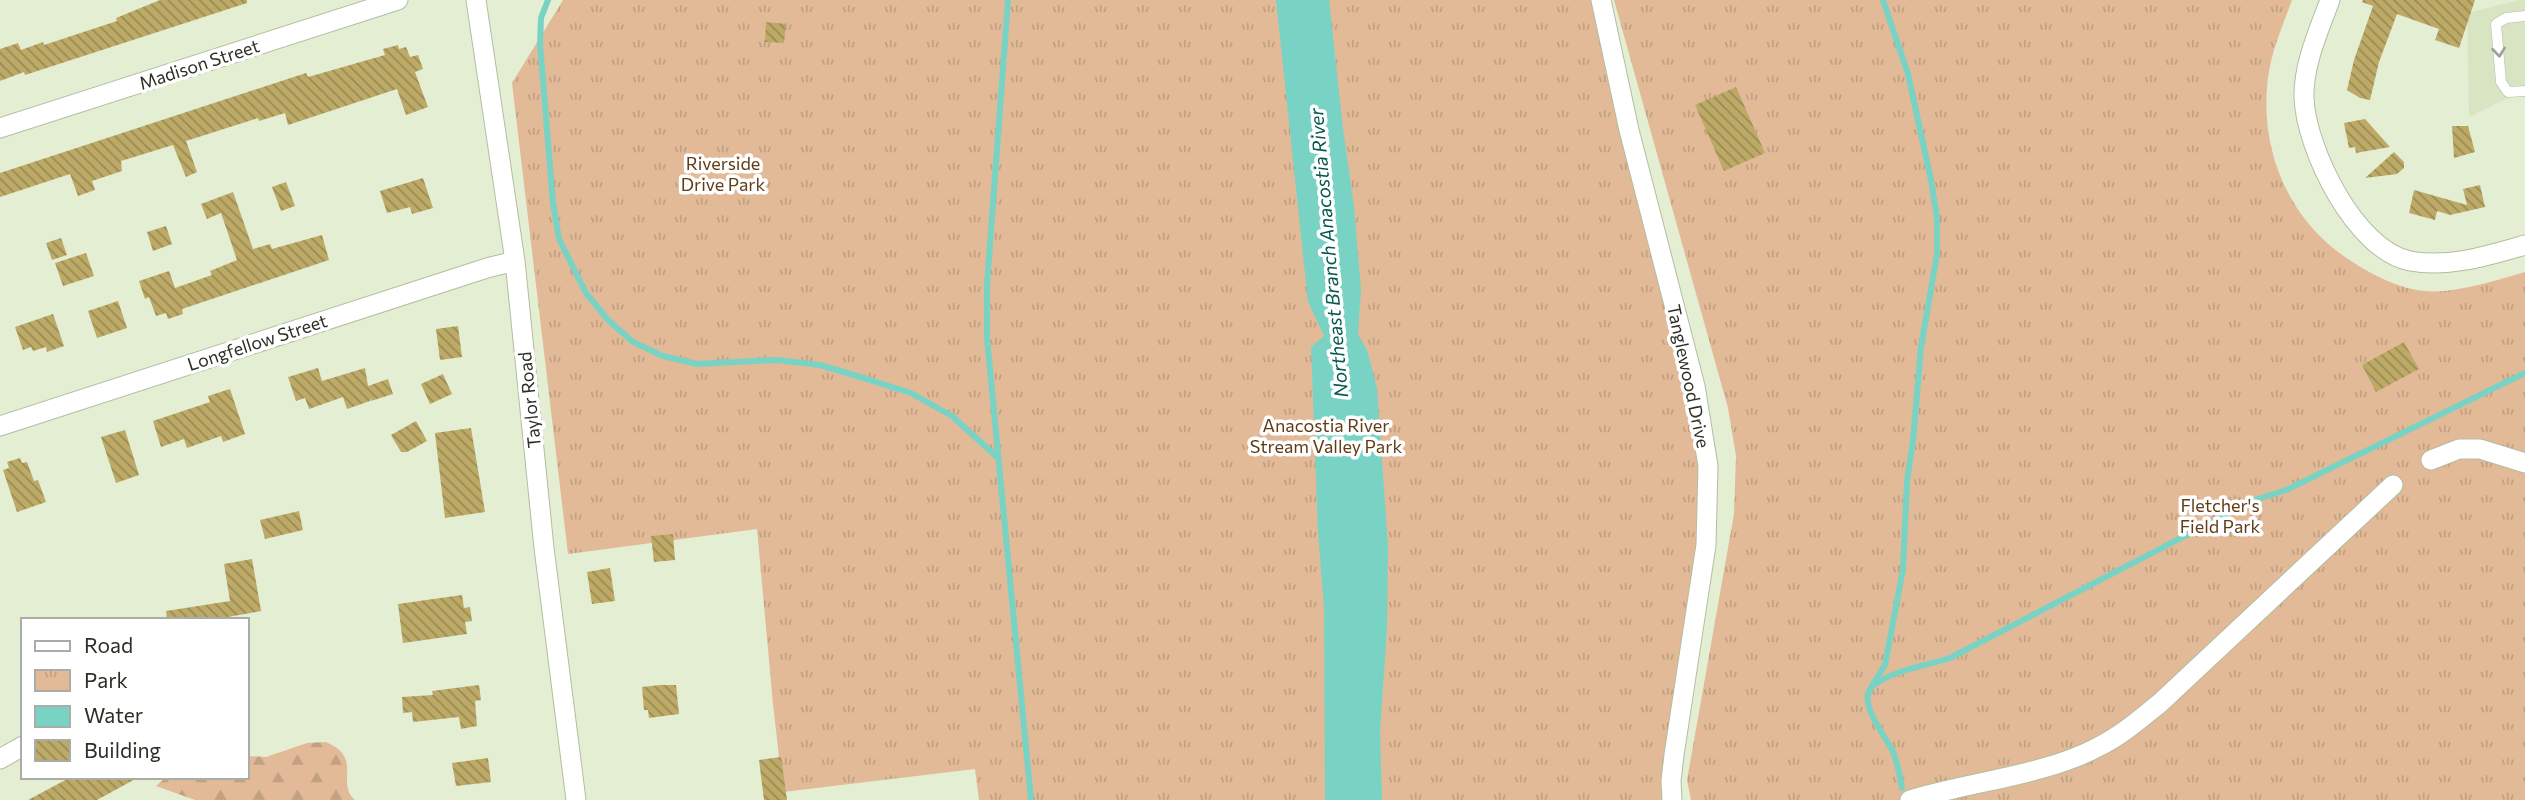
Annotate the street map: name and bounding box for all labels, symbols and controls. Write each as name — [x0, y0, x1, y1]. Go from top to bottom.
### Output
street label: Madison Street — [136, 34, 262, 94]
one-way arrow — [2491, 46, 2506, 58]
water label: Northeast Branch Anacostia River — [1304, 106, 1352, 399]
park label: Riverside Drive Park — [681, 152, 766, 195]
street label: Tanglewood Drive — [1663, 302, 1715, 450]
street label: Longfellow Street — [184, 309, 330, 375]
street label: Taylor Road — [513, 351, 545, 449]
park label: Anacostia River Stream Valley Park — [1250, 414, 1402, 457]
park label: Fletcher's Field Park — [2180, 494, 2261, 537]
legend — [21, 618, 248, 779]
text: Road — [84, 632, 133, 657]
text: Park — [84, 667, 128, 692]
text: Water — [84, 702, 143, 727]
text: Building — [84, 737, 161, 762]

